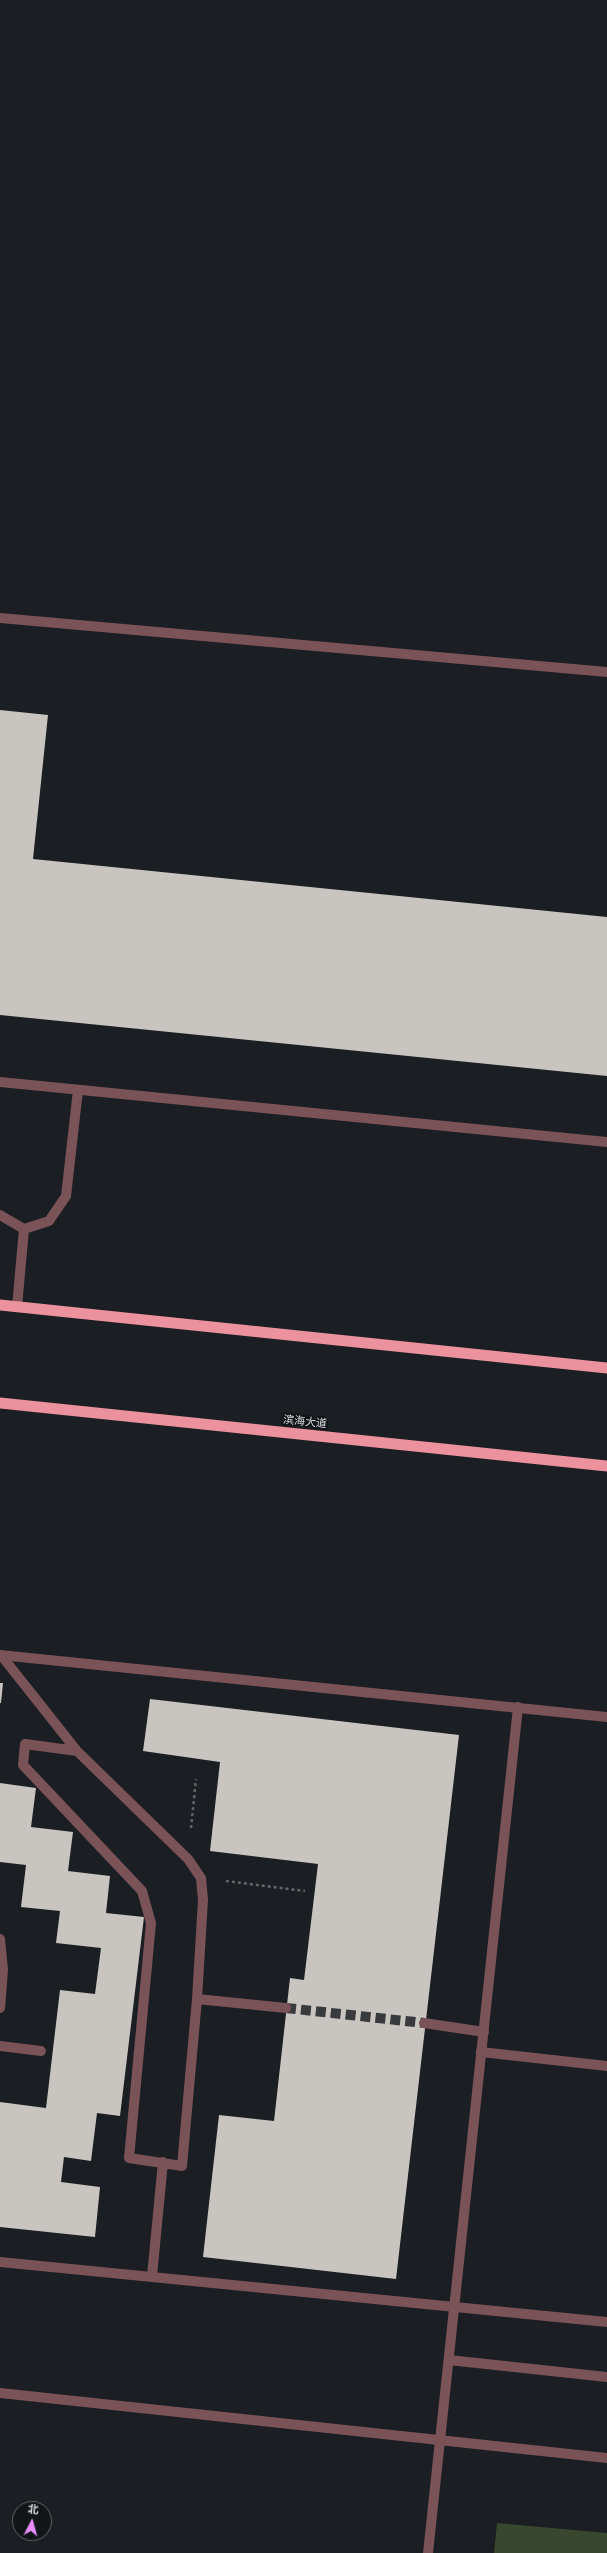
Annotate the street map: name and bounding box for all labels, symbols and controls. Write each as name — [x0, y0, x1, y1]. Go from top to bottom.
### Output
street label: 滨海大道 — [282, 1413, 328, 1431]
north arrow — [12, 2501, 52, 2541]
text: 北 — [27, 2503, 39, 2517]

